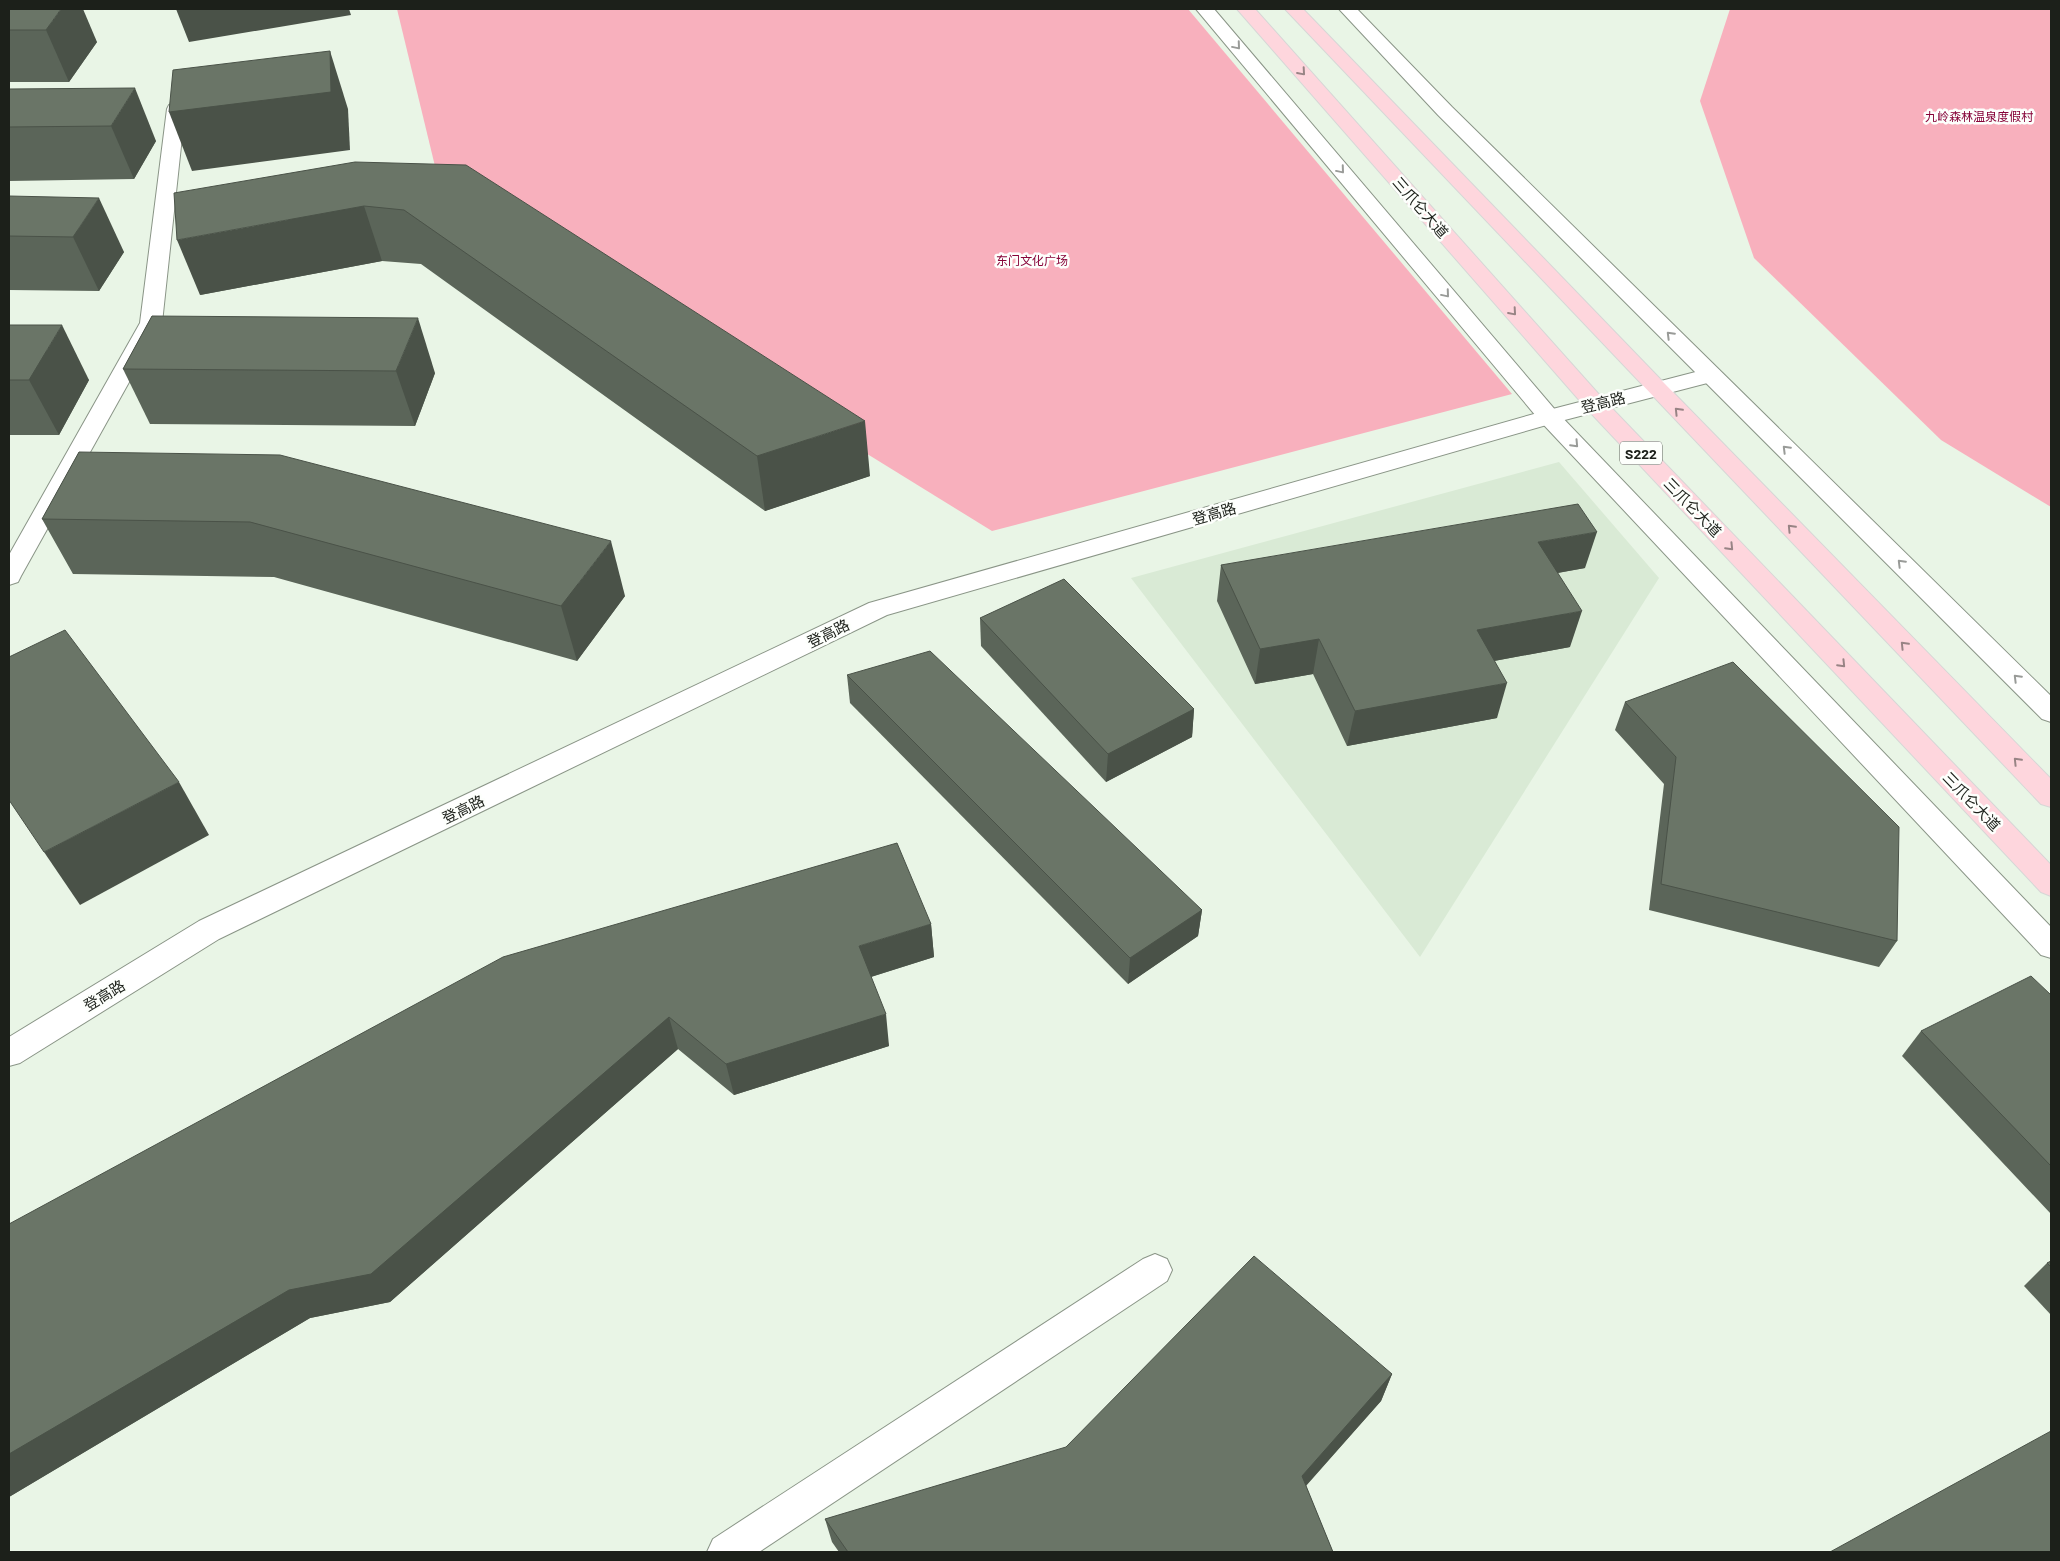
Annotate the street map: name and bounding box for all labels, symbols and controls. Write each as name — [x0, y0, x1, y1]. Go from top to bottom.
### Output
one-way arrow — [1231, 40, 1239, 49]
one-way arrow — [1296, 66, 1305, 75]
park label: 九岭森林温泉度假村 — [1925, 109, 2034, 123]
one-way arrow — [1336, 165, 1345, 174]
street label: 三爪仑大道 — [1390, 173, 1452, 241]
park label: 东门文化广场 — [996, 253, 1068, 267]
one-way arrow — [1440, 289, 1449, 298]
one-way arrow — [1507, 306, 1516, 315]
one-way arrow — [1667, 331, 1676, 340]
street label: 登高路 — [1579, 388, 1627, 416]
one-way arrow — [1675, 408, 1684, 417]
one-way arrow — [1569, 438, 1578, 447]
road number: S222 — [1620, 442, 1662, 464]
one-way arrow — [1782, 446, 1791, 455]
street label: 三爪仑大道 — [1660, 474, 1726, 540]
street label: 登高路 — [1190, 498, 1238, 528]
one-way arrow — [1788, 525, 1797, 534]
one-way arrow — [1724, 541, 1733, 550]
one-way arrow — [1898, 560, 1907, 569]
street label: 登高路 — [804, 615, 852, 651]
one-way arrow — [1901, 641, 1910, 650]
one-way arrow — [1836, 659, 1845, 668]
one-way arrow — [2013, 675, 2022, 684]
one-way arrow — [2014, 758, 2023, 767]
street label: 三爪仑大道 — [1939, 768, 2005, 834]
street label: 登高路 — [439, 791, 487, 827]
street label: 登高路 — [80, 976, 128, 1014]

